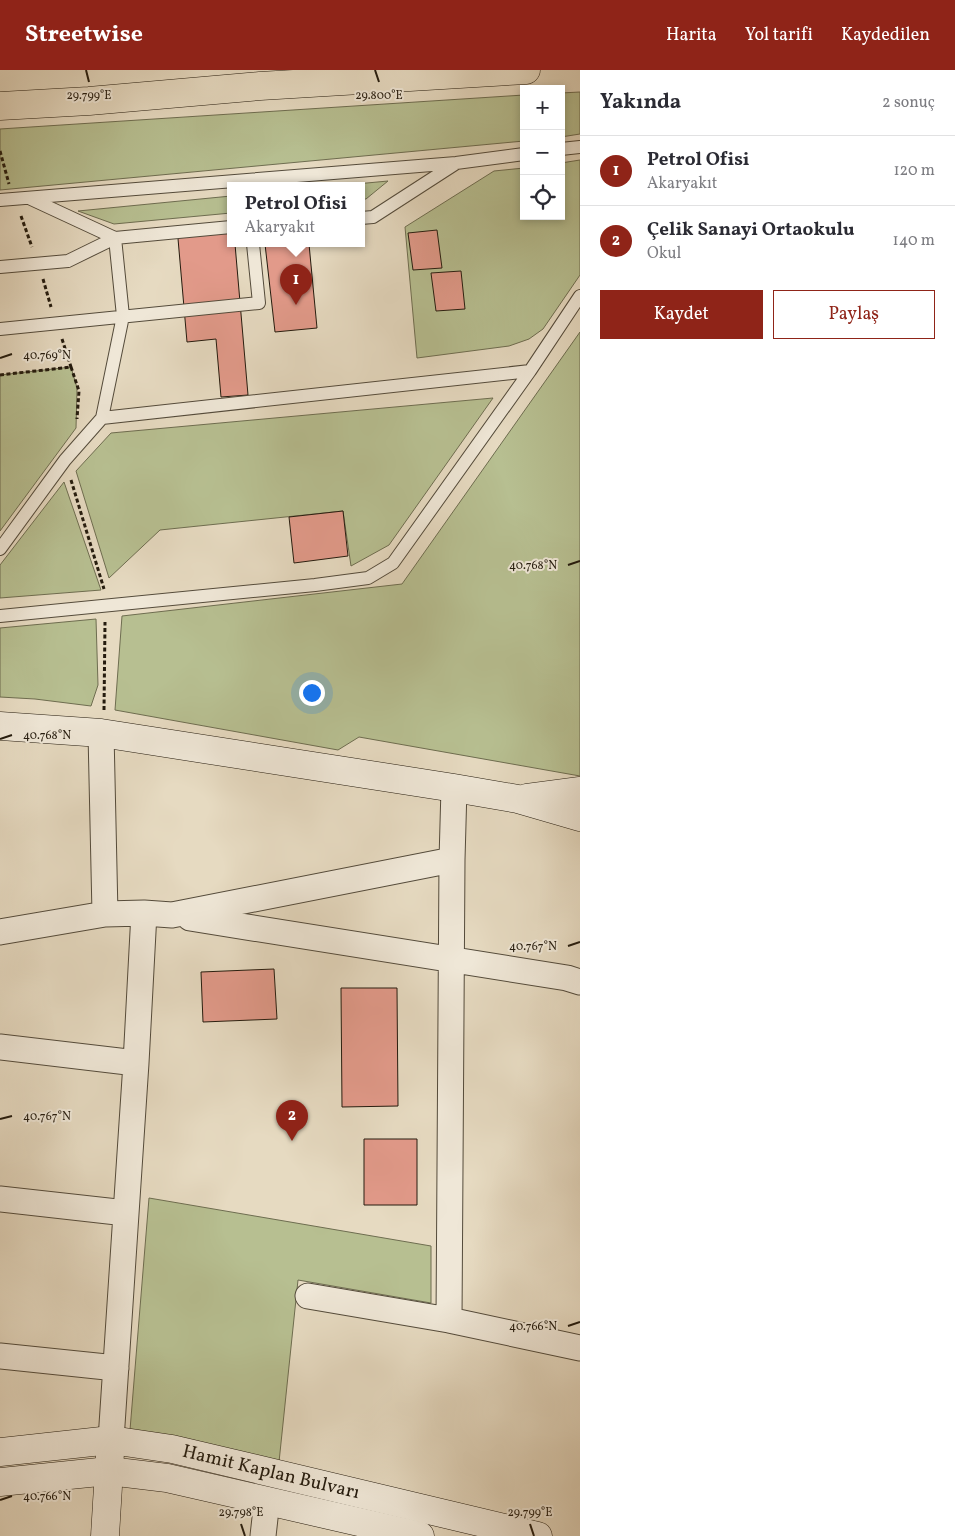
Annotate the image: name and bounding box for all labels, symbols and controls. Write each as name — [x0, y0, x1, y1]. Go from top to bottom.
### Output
text: Streetwise — [25, 18, 143, 52]
text: Harita — [666, 23, 717, 48]
text: Yol tarifi — [745, 23, 813, 48]
text: Kaydedilen — [841, 23, 930, 48]
map controls — [520, 85, 565, 220]
button: + — [520, 85, 565, 130]
text: 29.799°E — [67, 88, 111, 104]
text: 29.800°E — [355, 88, 403, 104]
text: Yakında — [600, 88, 681, 117]
text: 2 sonuç — [882, 92, 935, 114]
button: − — [520, 130, 565, 175]
text: Petrol Ofisi — [647, 147, 749, 173]
text: 1 — [613, 160, 619, 182]
text: 120 m — [893, 160, 935, 182]
text: Akaryakıt — [647, 173, 717, 195]
button: locate — [520, 175, 565, 220]
popup — [227, 182, 365, 247]
text: Petrol Ofisi — [245, 191, 347, 217]
text: Akaryakıt — [245, 217, 315, 239]
text: Çelik Sanayi Ortaokulu — [647, 217, 855, 243]
text: 2 — [612, 230, 620, 252]
text: 140 m — [893, 230, 935, 252]
text: Okul — [647, 243, 681, 265]
pin: 1 — [280, 264, 312, 305]
button: Kaydet — [600, 290, 763, 339]
button: Paylaş — [773, 290, 935, 339]
text: 40.769°N — [23, 348, 71, 364]
text: 40.768°N — [509, 558, 557, 574]
your location — [299, 680, 325, 706]
text: 40.768°N — [23, 728, 71, 744]
text: 40.767°N — [509, 939, 557, 955]
pin: 2 — [276, 1100, 308, 1141]
text: 40.767°N — [23, 1109, 71, 1125]
text: 40.766°N — [509, 1319, 557, 1335]
street label: Hamit Kaplan Bulvarı — [180, 1439, 363, 1506]
text: 40.766°N — [23, 1489, 71, 1505]
text: 29.798°E — [219, 1505, 263, 1521]
text: 29.799°E — [508, 1505, 552, 1521]

